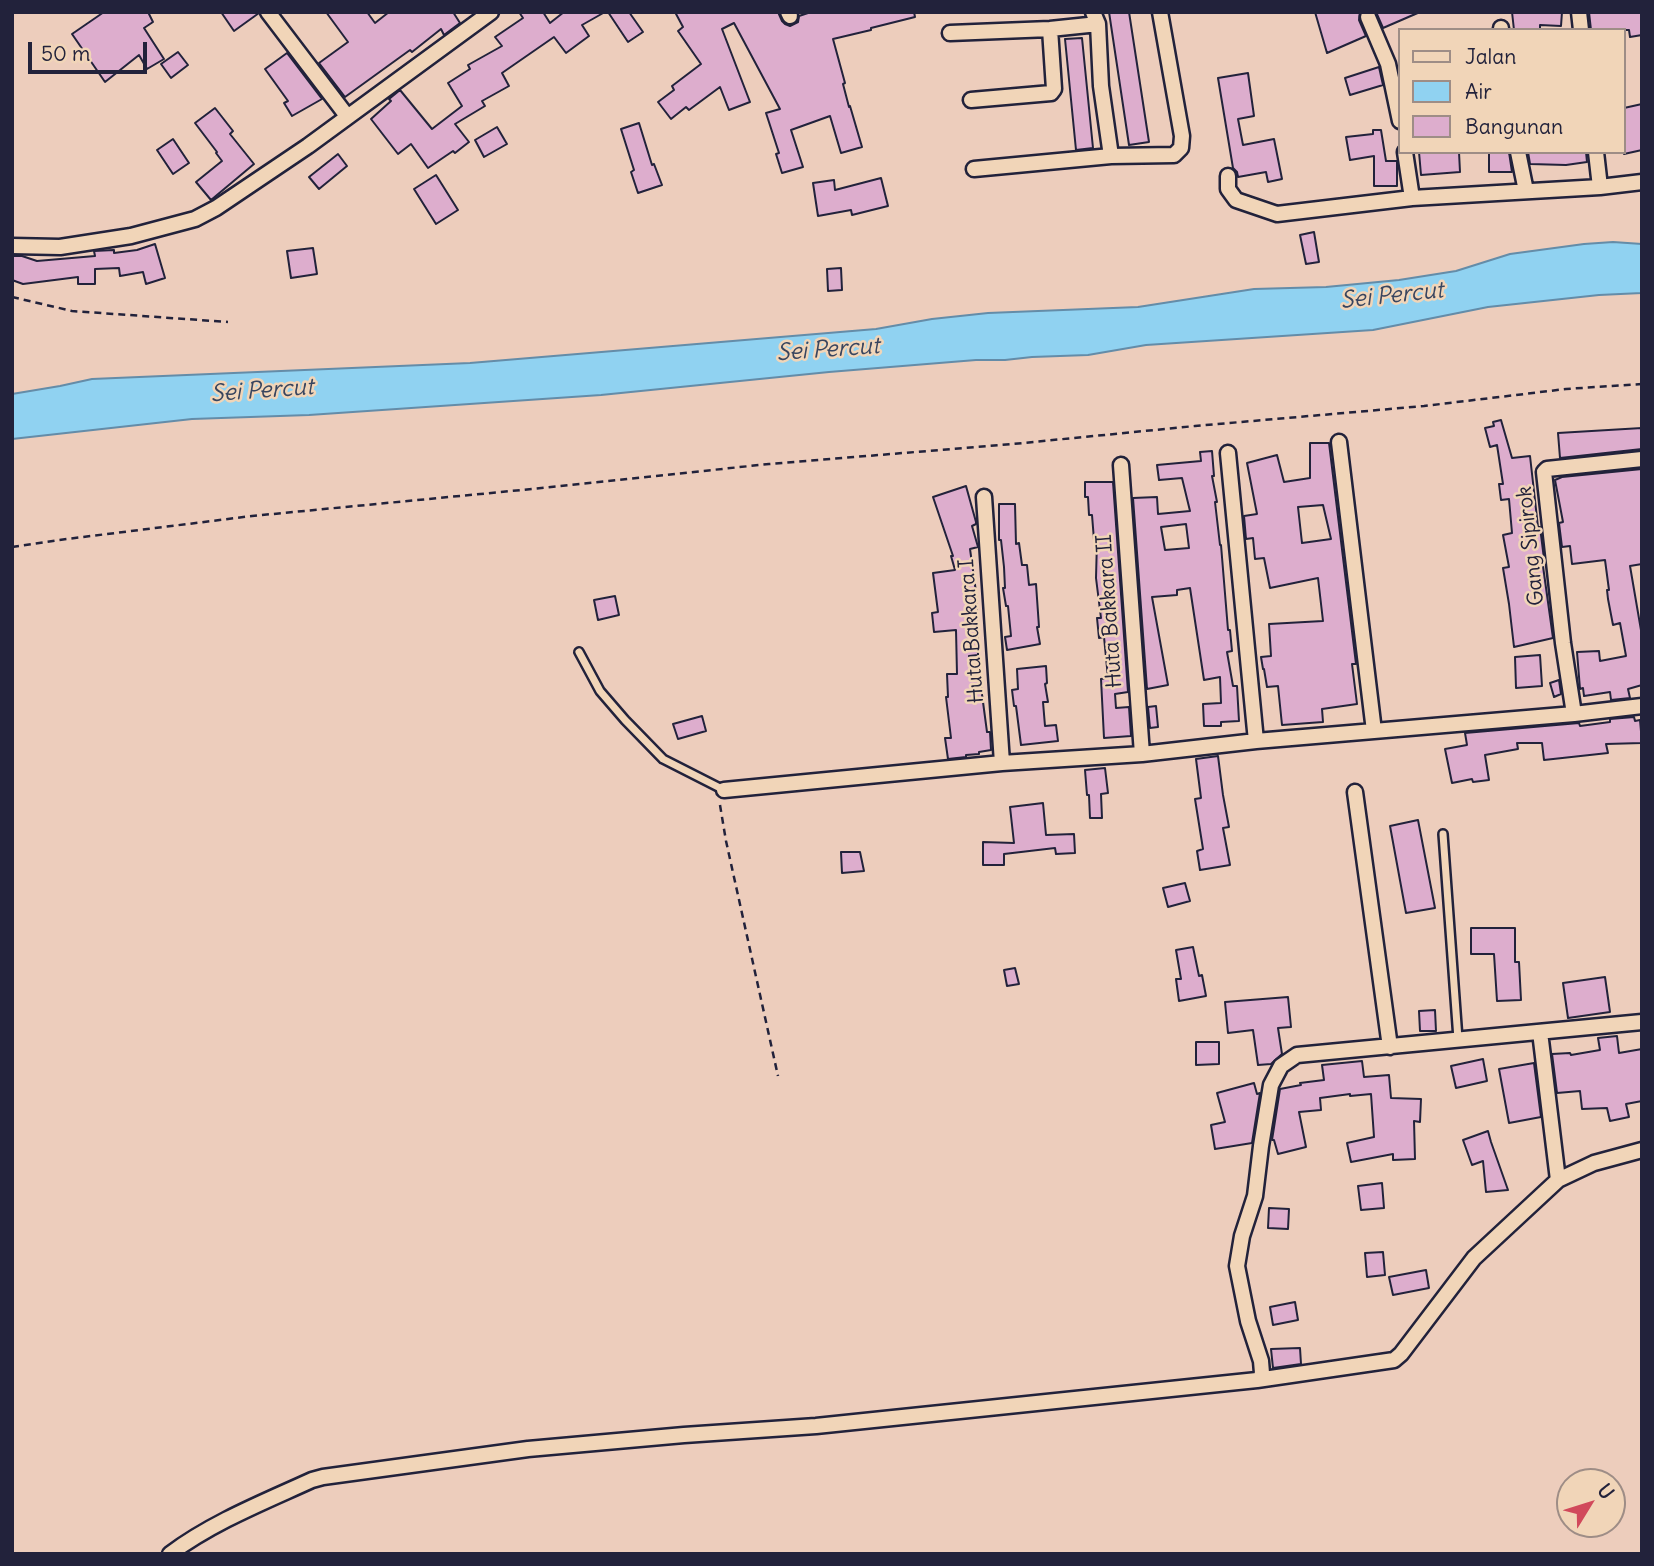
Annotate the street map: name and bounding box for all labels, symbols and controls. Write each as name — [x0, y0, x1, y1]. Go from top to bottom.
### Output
scale bar — [32, 28, 150, 72]
legend — [1398, 28, 1626, 154]
text: 50 m — [41, 40, 90, 67]
text: Jalan — [1465, 43, 1516, 70]
text: Air — [1465, 78, 1492, 105]
text: Bangunan — [1465, 113, 1563, 140]
water label: Sei Percut — [1339, 277, 1445, 315]
water label: Sei Percut — [776, 333, 880, 367]
water label: Sei Percut — [210, 374, 314, 408]
street label: Gang Sipirok — [1512, 485, 1550, 607]
street label: Huta Bakkara II — [1092, 533, 1128, 689]
street label: Huta Bakkara I — [954, 558, 990, 704]
north arrow — [1556, 1468, 1626, 1538]
text: U — [1593, 1479, 1619, 1504]

